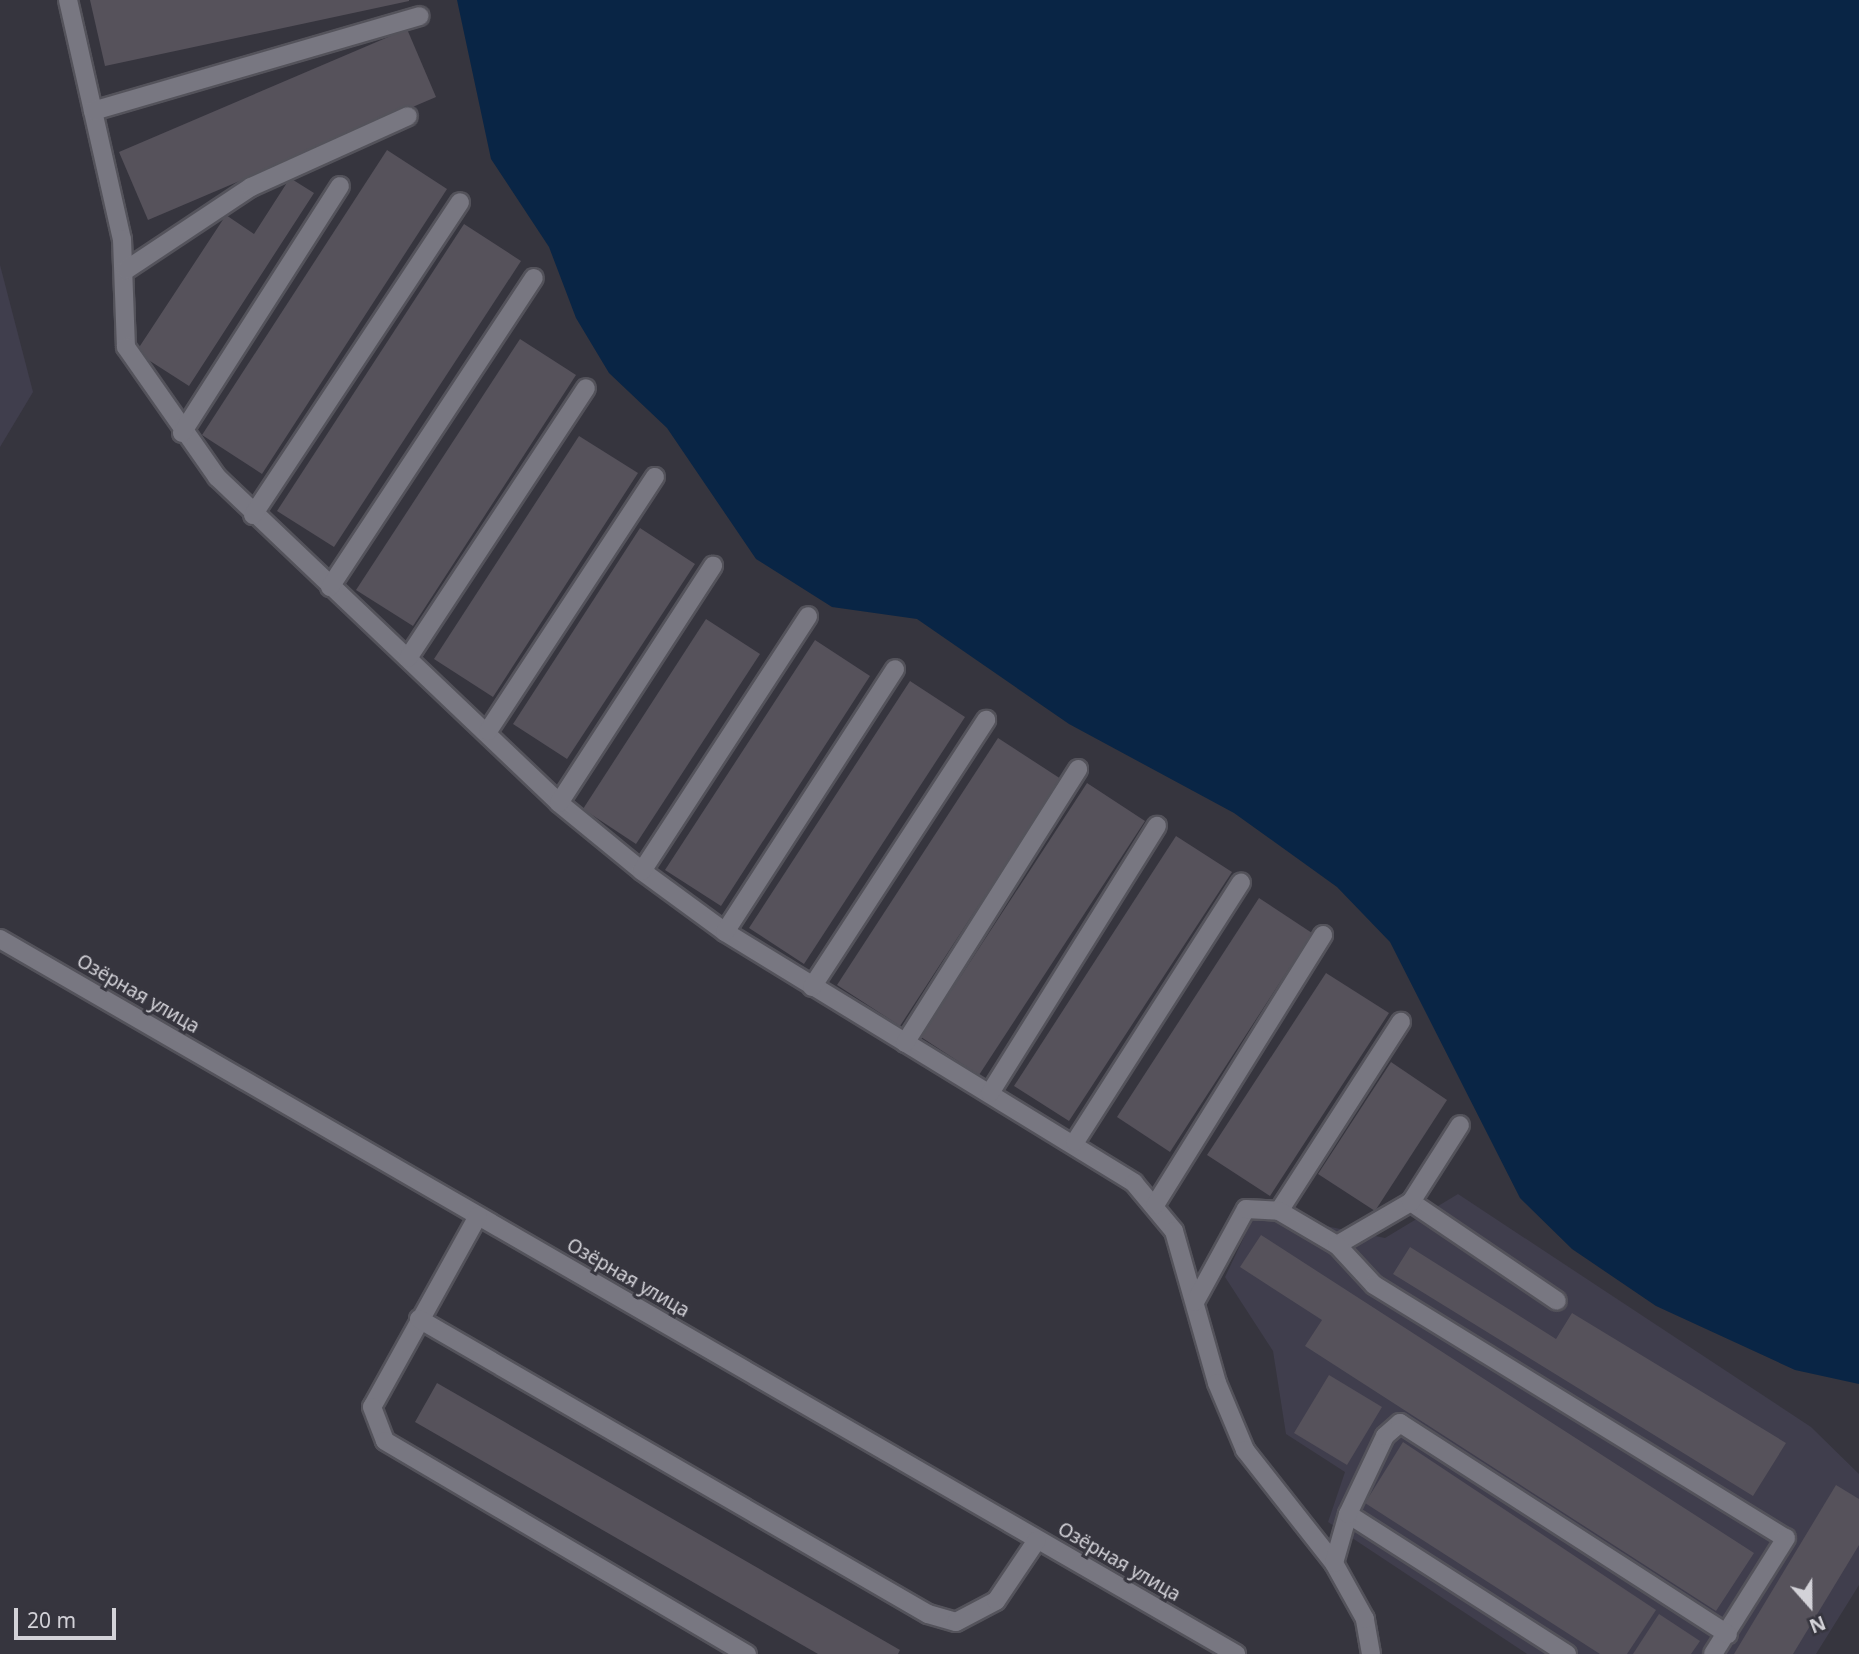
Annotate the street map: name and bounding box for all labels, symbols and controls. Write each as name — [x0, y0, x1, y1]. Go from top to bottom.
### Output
street label: Озёрная улица — [73, 950, 203, 1038]
street label: Озёрная улица — [563, 1234, 693, 1322]
street label: Озёрная улица — [1054, 1518, 1184, 1606]
north arrow — [1775, 1570, 1845, 1640]
scale bar — [18, 1594, 119, 1638]
text: 20 m — [27, 1606, 76, 1634]
text: N — [1806, 1610, 1829, 1640]

